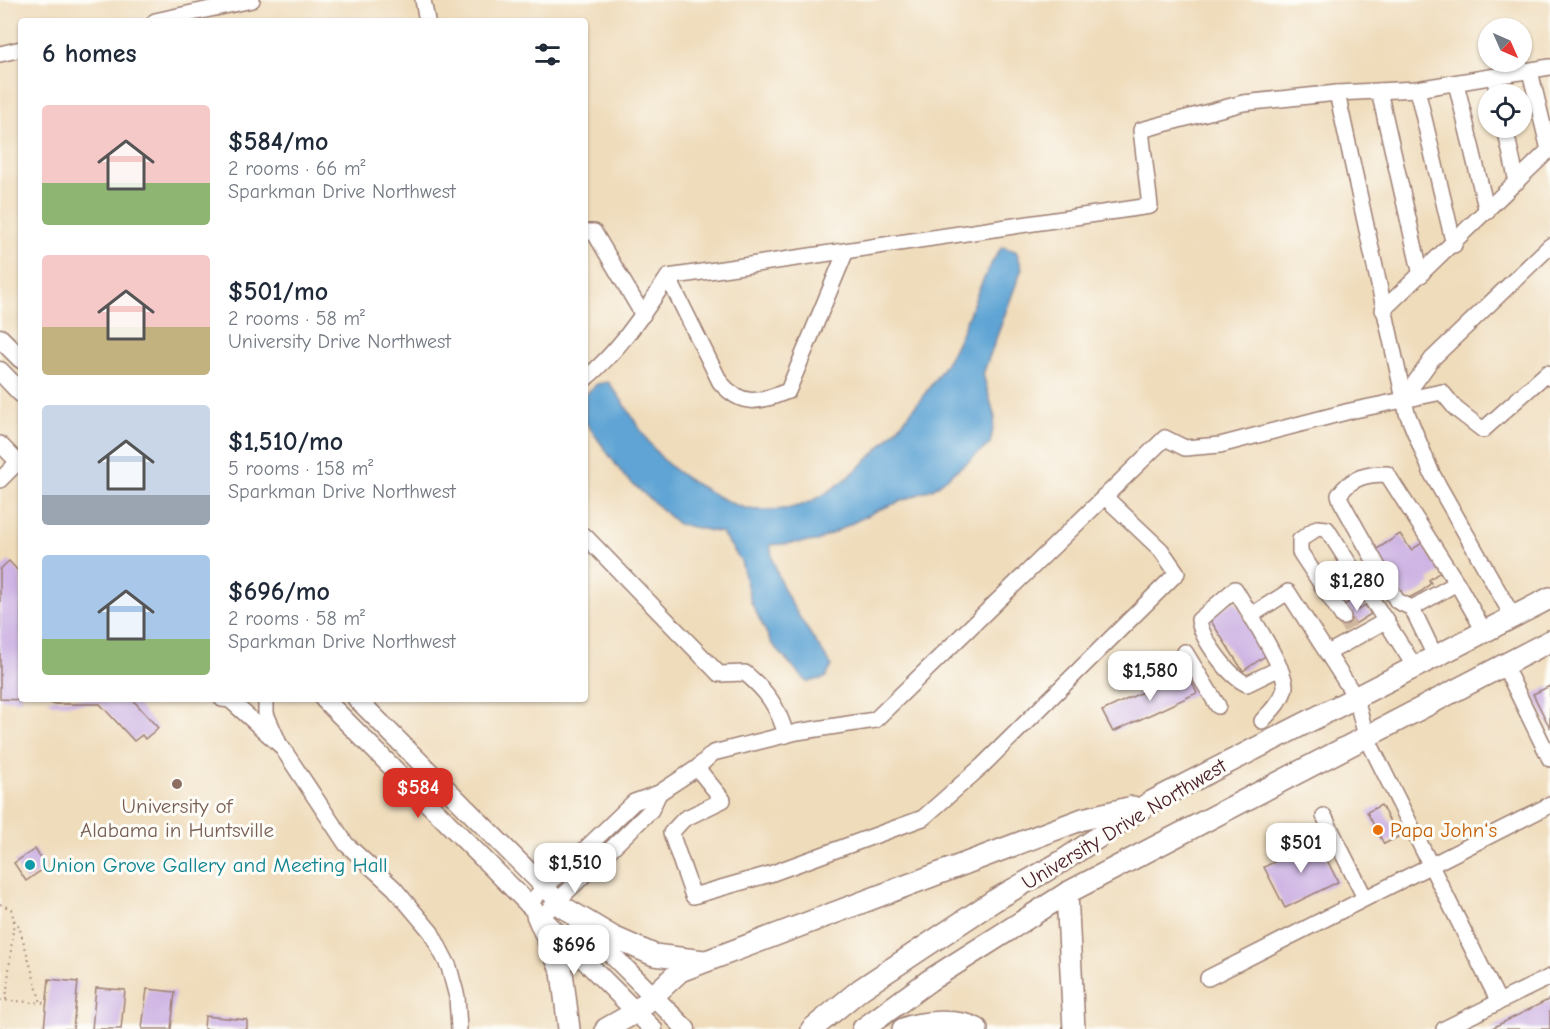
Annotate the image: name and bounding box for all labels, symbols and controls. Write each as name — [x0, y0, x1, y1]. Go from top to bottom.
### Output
north arrow — [1478, 18, 1532, 72]
map controls — [1478, 18, 1532, 138]
icon: filters — [531, 38, 564, 71]
text: 6 homes — [42, 39, 137, 69]
button: locate — [1478, 84, 1532, 138]
text: $584/mo — [228, 127, 329, 157]
icon: home — [90, 129, 162, 201]
text: 2 rooms · 66 m² — [228, 157, 366, 180]
text: Sparkman Drive Northwest — [228, 180, 456, 203]
text: $501/mo — [228, 277, 328, 307]
icon: home — [90, 279, 162, 351]
text: 2 rooms · 58 m² — [228, 307, 365, 330]
text: University Drive Northwest — [228, 330, 451, 353]
text: $1,510/mo — [228, 427, 343, 457]
icon: home — [90, 429, 162, 501]
text: 5 rooms · 158 m² — [228, 457, 373, 480]
text: Sparkman Drive Northwest — [228, 480, 456, 503]
pin: $1,280 — [1308, 561, 1406, 612]
text: $1,280 — [1329, 569, 1385, 592]
text: $696/mo — [228, 577, 330, 607]
icon: home — [90, 579, 162, 651]
text: 2 rooms · 58 m² — [228, 607, 365, 630]
text: Sparkman Drive Northwest — [228, 630, 456, 653]
pin: $1,580 — [1101, 651, 1199, 702]
text: $1,580 — [1122, 659, 1178, 682]
street label: University Drive Northwest — [1017, 753, 1231, 895]
pin: $584 — [382, 768, 454, 819]
text: $584 — [397, 776, 439, 799]
marker: University of Alabama in Huntsville — [170, 777, 184, 791]
place label: University of Alabama in Huntsville — [80, 794, 274, 842]
place label: Papa John's — [1390, 818, 1497, 842]
pin: $501 — [1265, 823, 1337, 874]
marker: Papa John's — [1371, 823, 1385, 837]
text: $501 — [1280, 831, 1322, 854]
pin: $1,510 — [526, 843, 624, 894]
text: $1,510 — [548, 851, 602, 874]
place label: Union Grove Gallery and Meeting Hall — [42, 853, 388, 877]
marker: Union Grove Gallery and Meeting Hall — [23, 858, 37, 872]
pin: $696 — [538, 925, 610, 976]
text: $696 — [552, 933, 596, 956]

